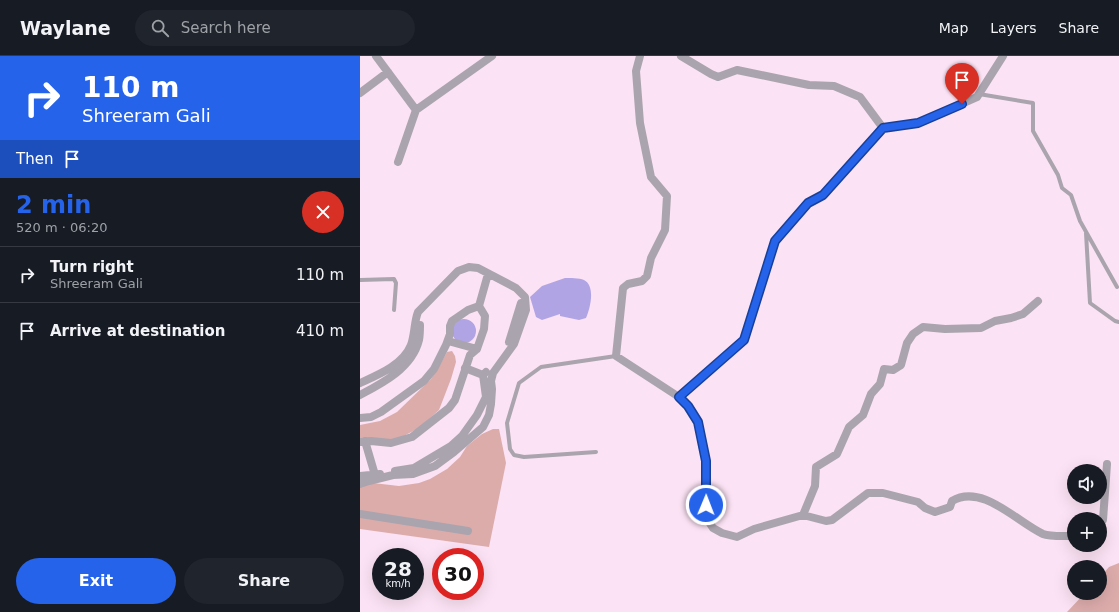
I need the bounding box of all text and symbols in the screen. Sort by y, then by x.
search box [135,10,415,46]
text: Waylane [20,17,111,39]
icon: search [149,17,171,39]
text: Search here [181,19,271,37]
text: Map [939,20,968,36]
text: Layers [990,20,1037,36]
text: Share [1059,20,1099,36]
pin [945,63,979,104]
icon: arrive [951,69,973,91]
text: 110 m [82,71,179,104]
icon: right [16,72,68,124]
text: Shreeram Gali [82,105,211,126]
icon: arrive [61,148,83,170]
text: Then [16,150,53,168]
text: 2 min [16,191,91,219]
button: close [302,191,344,233]
text: 520 m · 06:20 [16,220,107,235]
text: Turn right [50,258,134,276]
icon: right [16,264,38,286]
text: 110 m [296,266,344,284]
text: Shreeram Gali [50,276,143,291]
icon: arrive [16,320,38,342]
text: Arrive at destination [50,322,225,340]
text: 410 m [296,322,344,340]
map controls [1067,464,1107,600]
button: sound [1067,464,1107,504]
position arrow [685,484,727,526]
button: + [1067,512,1107,552]
speed limit sign: 30 [432,548,484,600]
text: 28 [384,557,412,581]
button: Exit [16,558,176,604]
button: Share [184,558,344,604]
button: − [1067,560,1107,600]
text: km/h [385,578,411,589]

